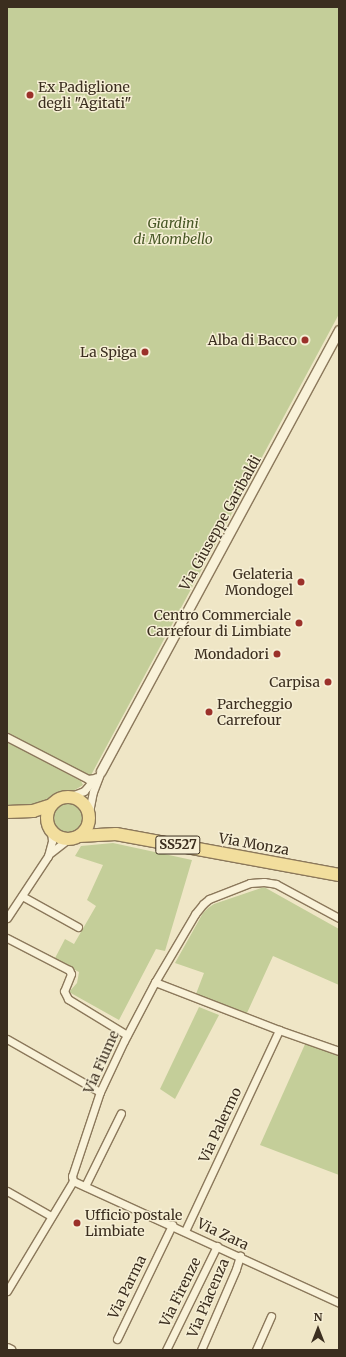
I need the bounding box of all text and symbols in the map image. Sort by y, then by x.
place label: Ex Padiglione degli "Agitati" [38,79,132,112]
marker: Ex Padiglione degli "Agitati" [25,90,35,100]
park label: Giardini di Mombello [133,215,213,248]
place label: Alba di Bacco [208,332,297,348]
marker: Alba di Bacco [300,335,310,345]
place label: La Spiga [80,344,137,360]
marker: La Spiga [140,347,150,357]
street label: Via Giuseppe Garibaldi [176,452,264,594]
place label: Gelateria Mondogel [225,566,293,598]
marker: Gelateria Mondogel [296,577,306,587]
place label: Centro Commerciale Carrefour di Limbiate [147,607,291,640]
marker: Centro Commerciale Carrefour di Limbiate [294,618,304,628]
place label: Mondadori [194,646,269,662]
marker: Mondadori [272,649,282,659]
place label: Carpisa [269,674,320,690]
marker: Carpisa [323,677,333,687]
place label: Parcheggio Carrefour [217,696,292,728]
marker: Parcheggio Carrefour [204,707,214,717]
street label: Via Monza [217,830,291,858]
road number: SS527 [155,834,201,856]
street label: Via Fiume [80,1028,122,1096]
street label: Via Palermo [195,1085,245,1165]
place label: Ufficio postale Limbiate [85,1207,182,1240]
street label: Via Zara [195,1215,251,1253]
marker: Ufficio postale Limbiate [72,1218,82,1228]
street label: Via Parma [104,1252,150,1322]
street label: Via Firenze [156,1255,204,1329]
street label: Via Piacenza [184,1256,232,1340]
north arrow [298,1309,338,1349]
text: N [314,1310,322,1324]

